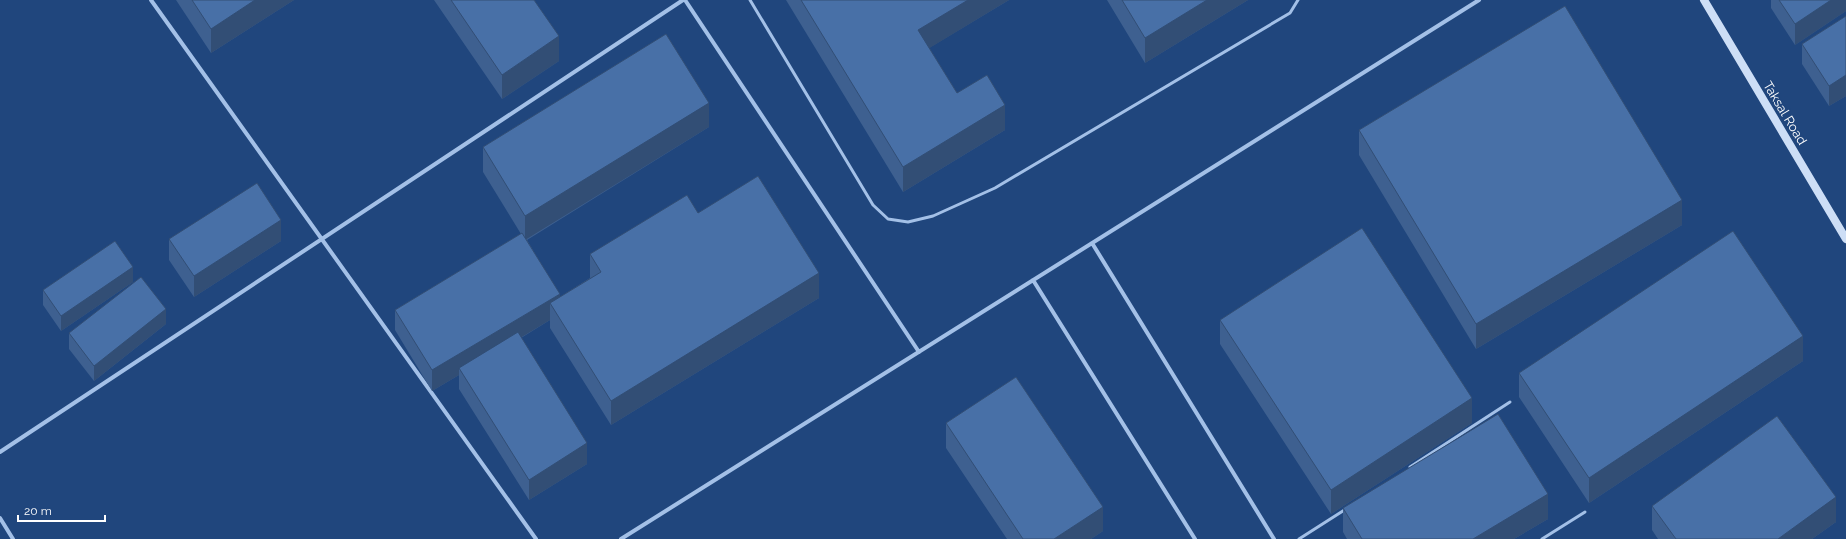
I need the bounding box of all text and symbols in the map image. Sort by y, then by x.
street label: Taksal Road [1760,78,1810,148]
scale bar [18,497,105,523]
text: 20 m [24,504,52,518]

